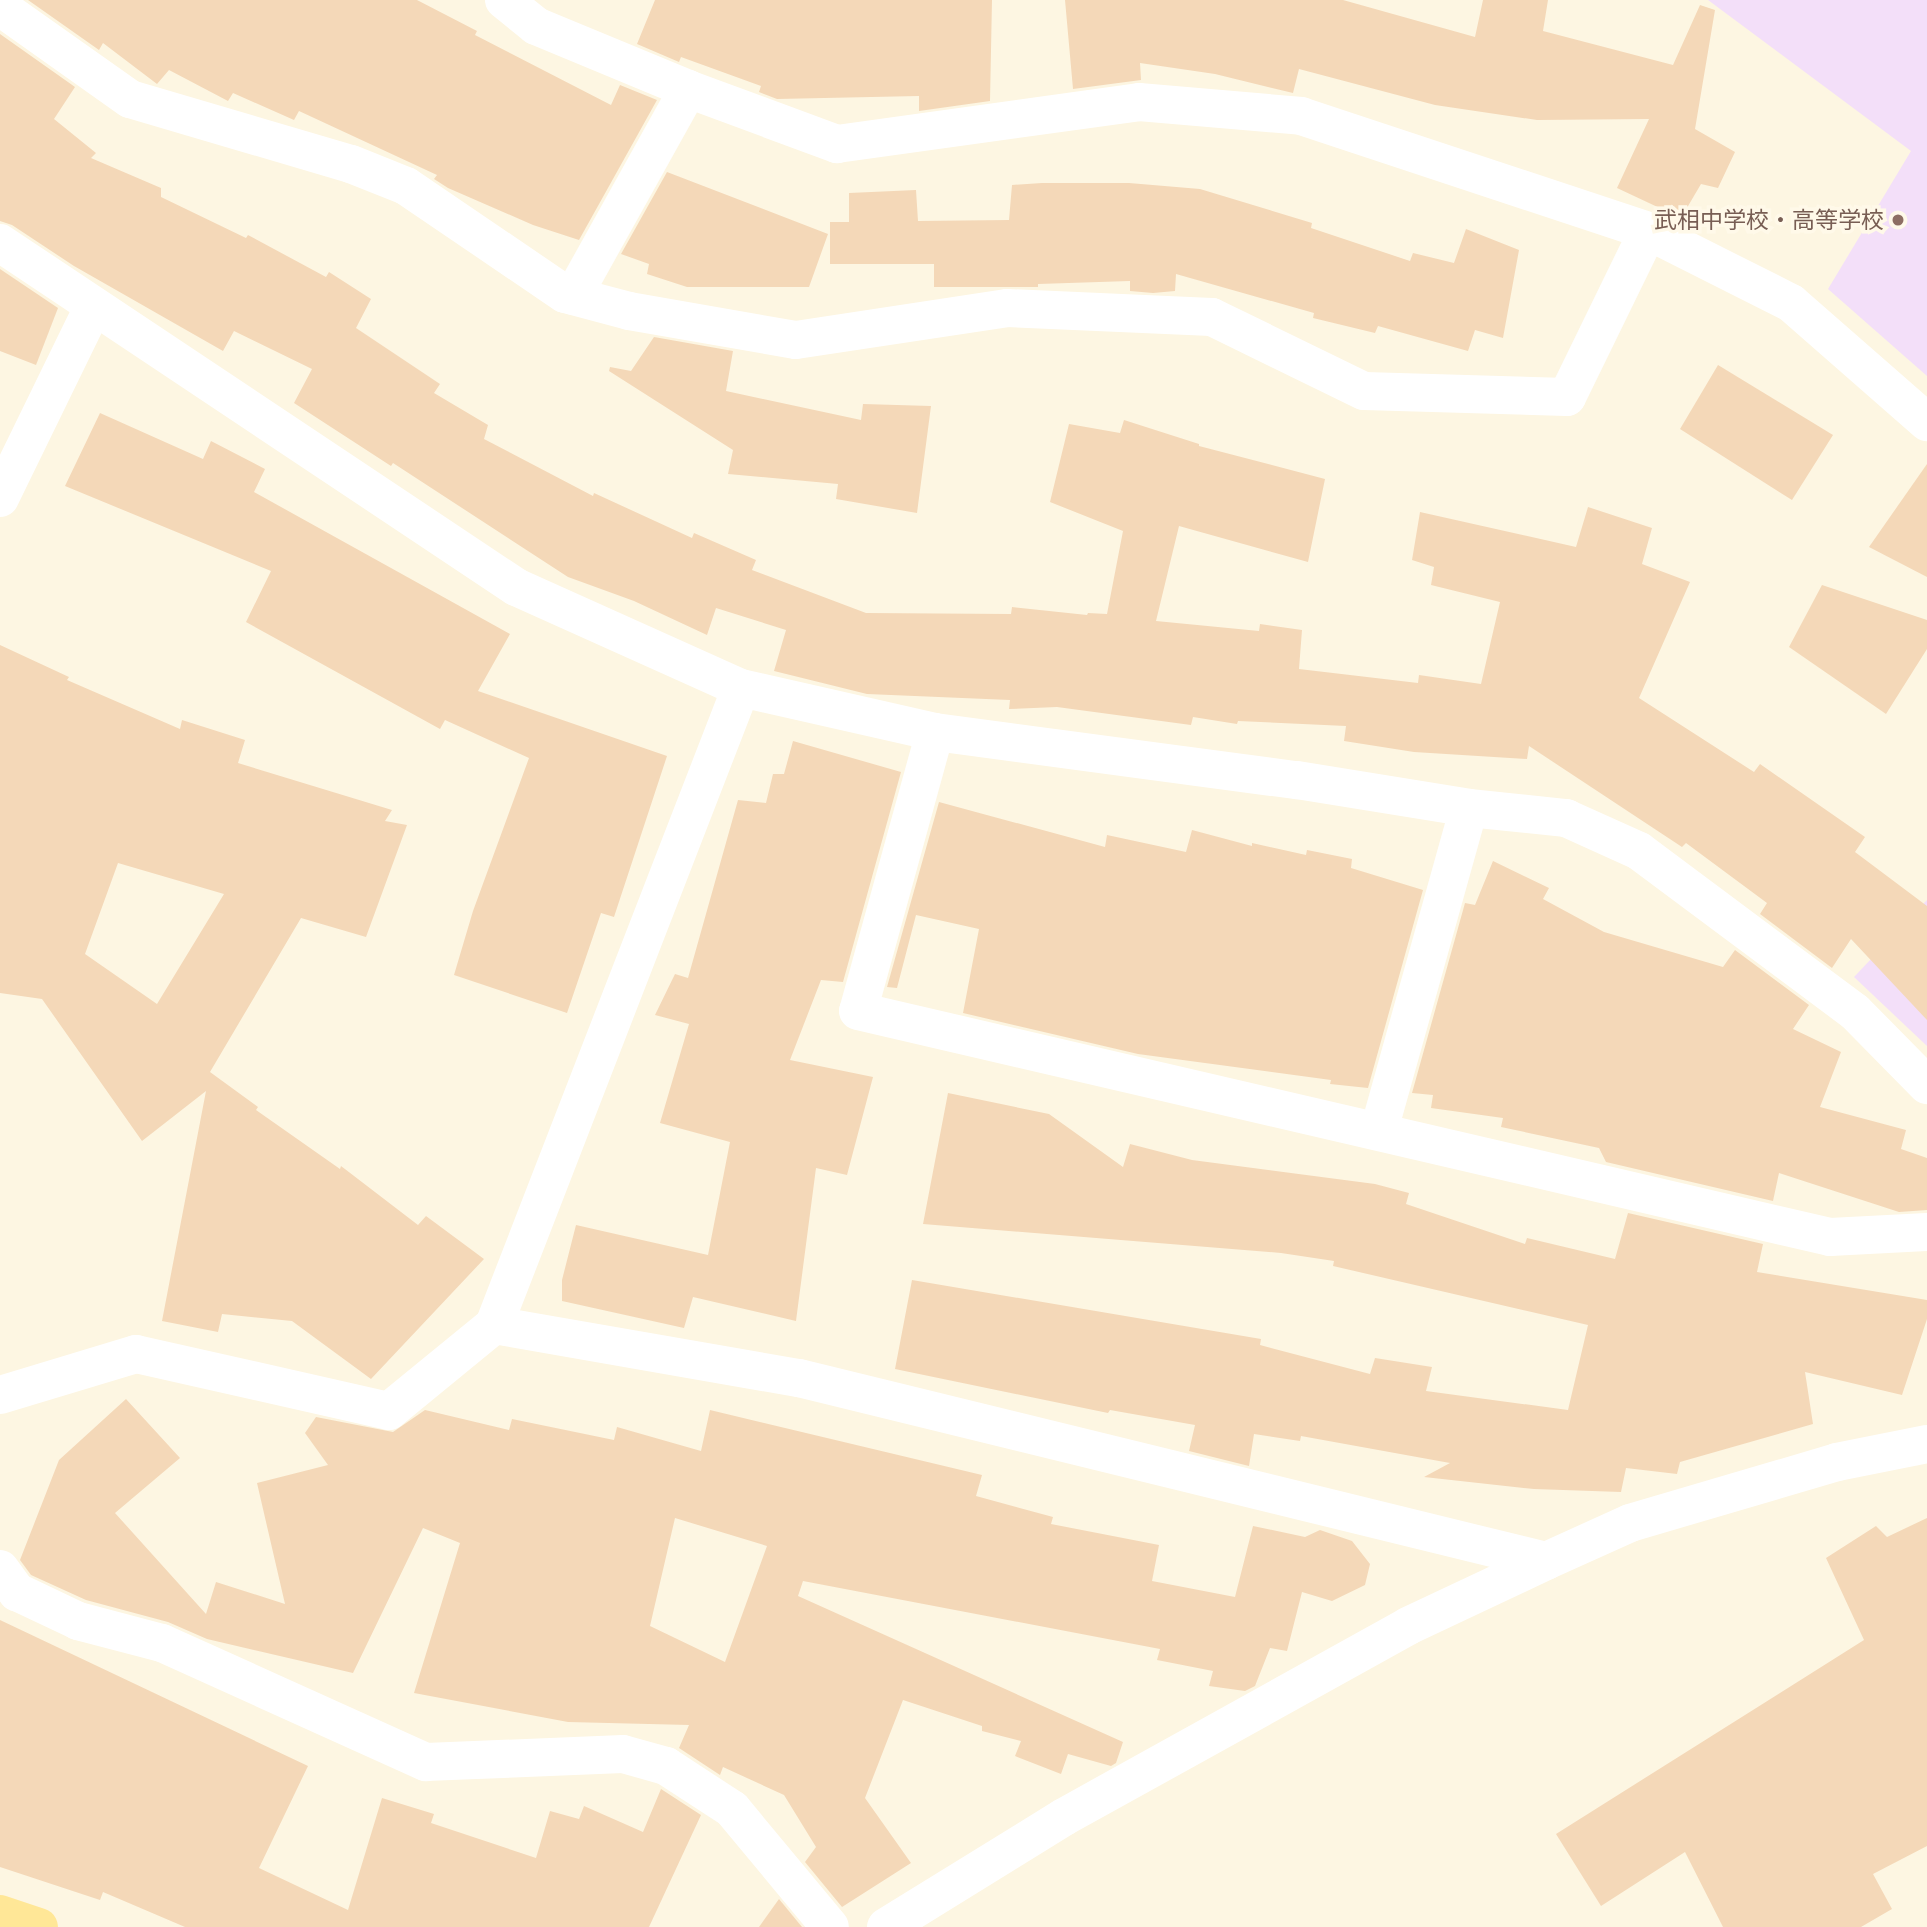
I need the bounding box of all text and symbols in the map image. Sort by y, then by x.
place label: 武相中学校・高等学校 [1654,206,1884,234]
marker: 武相中学校・高等学校 [1890,212,1906,228]

